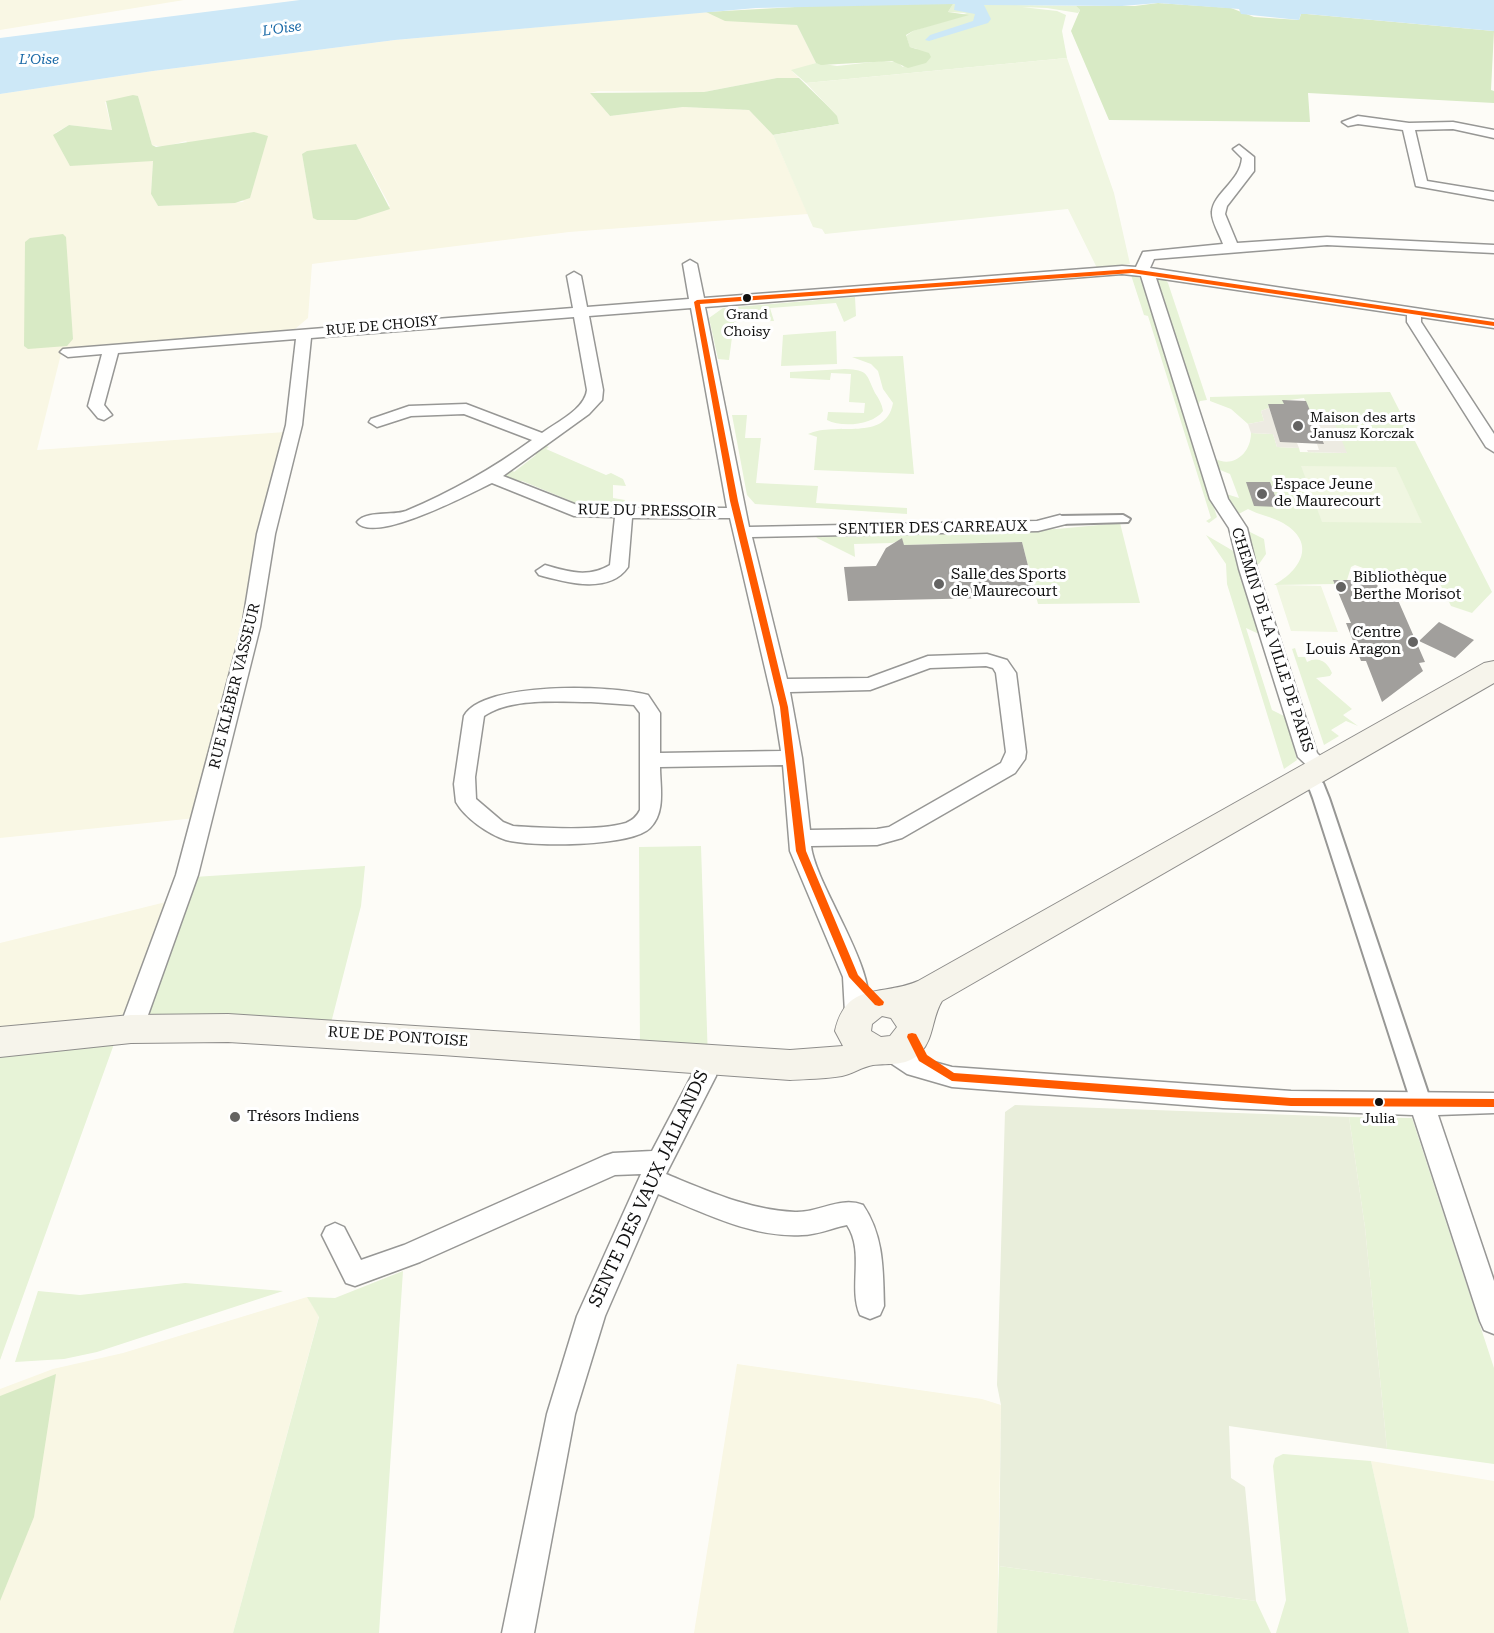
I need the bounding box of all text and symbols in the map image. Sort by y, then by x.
water label: L'Oise [261,18,303,40]
water label: L’Oise [19,52,59,68]
marker: Grand Choisy [741,292,753,304]
place label: Grand Choisy [724,307,770,340]
street label: RUE DE CHOISY [325,313,439,339]
place label: Maison des arts Janusz Korczak [1310,410,1415,442]
marker: Maison des arts Janusz Korczak [1291,419,1305,433]
place label: Espace Jeune de Maurecourt [1274,476,1380,511]
marker: Espace Jeune de Maurecourt [1255,487,1269,501]
street label: RUE DU PRESSOIR [577,501,717,521]
street label: SENTIER DES CARREAUX [838,517,1028,539]
street label: CHEMIN DE LA VILLE DE PARIS [1227,525,1317,755]
place label: Salle des Sports de Maurecourt [951,566,1066,601]
place label: Bibliothèque Berthe Morisot [1353,569,1461,604]
marker: Salle des Sports de Maurecourt [932,577,946,591]
marker: Bibliothèque Berthe Morisot [1334,580,1348,594]
street label: RUE KLÉBER VASSEUR [206,601,264,771]
place label: Centre Louis Aragon [1306,624,1401,659]
marker: Centre Louis Aragon [1406,635,1420,649]
street label: RUE DE PONTOISE [327,1023,469,1051]
street label: SENTE DES VAUX JALLANDS [585,1067,713,1311]
marker: Julia [1373,1096,1385,1108]
place label: Trésors Indiens [247,1108,359,1126]
marker: Trésors Indiens [228,1110,242,1124]
place label: Julia [1363,1111,1395,1127]

